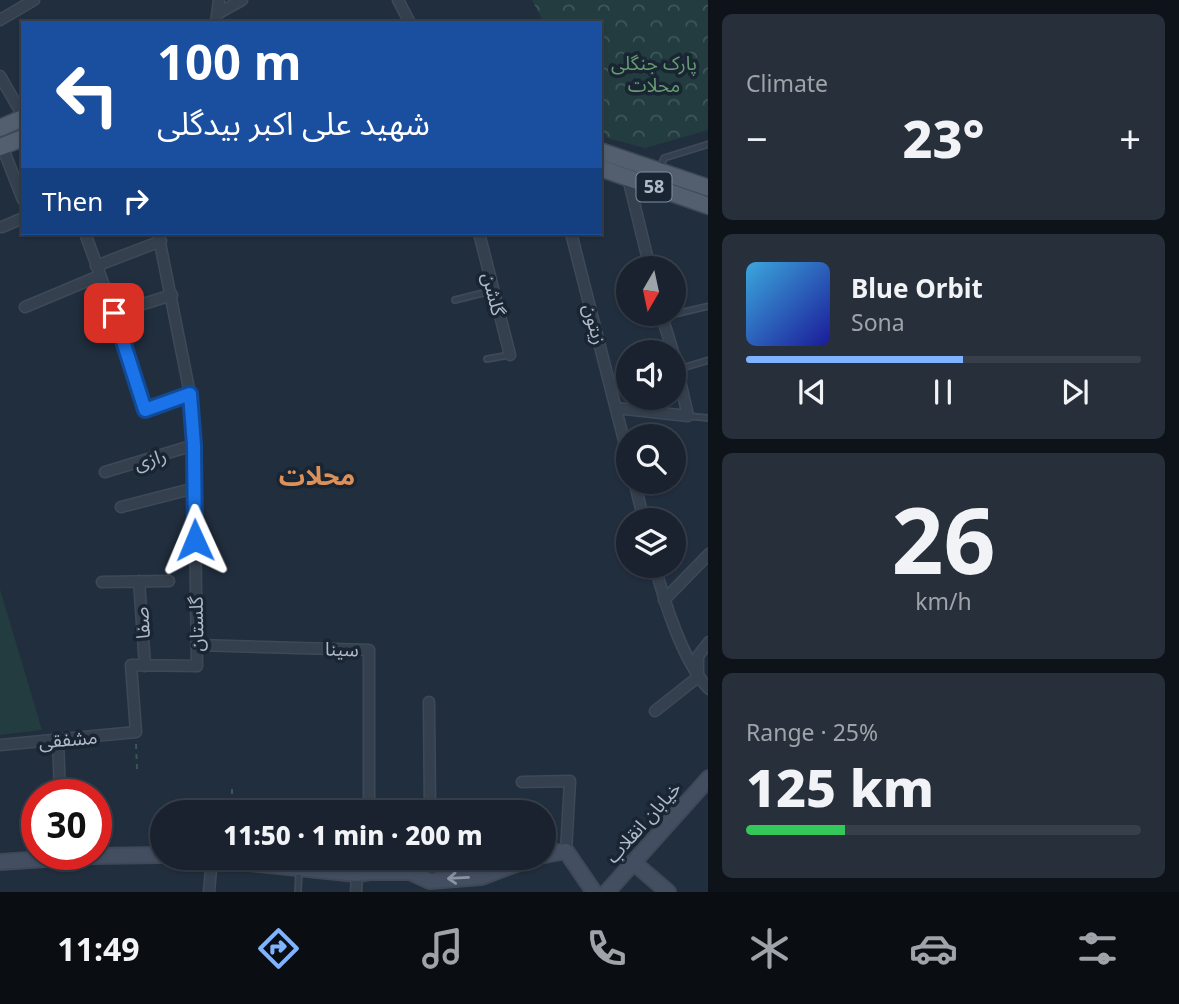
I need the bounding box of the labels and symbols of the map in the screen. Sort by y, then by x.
park label: پارک جنگلی محلات [611,50,697,98]
road number: 58 [636,172,672,202]
north arrow [616,256,686,326]
street label: گلشن [476,270,512,319]
pin [84,283,144,343]
street label: زیتون [577,301,613,347]
street label: رازی [131,442,169,476]
district label: محلات [279,457,355,493]
position arrow [158,503,232,577]
street label: گلستان [182,595,209,652]
street label: صفا [128,606,156,640]
street label: سینا [325,635,359,663]
street label: مشفقی [38,723,98,755]
street label: خیابان انقلاب [599,776,687,868]
speed limit sign: 30 [21,779,112,870]
one-way arrow [447,872,470,885]

